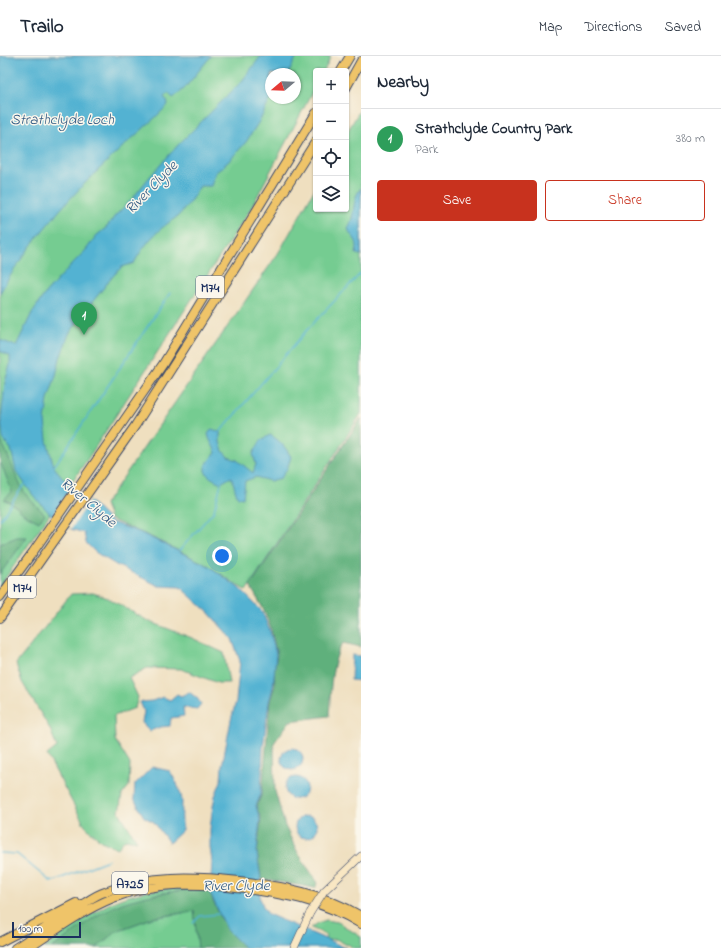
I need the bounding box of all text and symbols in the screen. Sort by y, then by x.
text: Trailo [20,14,64,41]
text: Map [539,17,562,38]
text: Directions [584,17,642,38]
text: Saved [664,17,701,38]
north arrow [265,68,301,104]
map controls [313,68,349,212]
button: + [313,68,349,104]
text: Nearby [377,70,429,95]
button: − [313,104,349,140]
water label: Strathclyde Loch [10,109,115,132]
text: Strathclyde Country Park [415,118,572,140]
text: 1 [388,129,392,148]
text: 380 m [676,129,705,148]
button: locate [313,140,349,176]
text: Park [415,140,439,159]
water label: River Clyde [121,155,185,220]
button: layers [313,176,349,212]
button: Save [377,180,537,221]
button: Share [545,180,705,221]
road number: M74 [196,276,224,298]
pin: 1 [71,302,97,335]
water label: River Clyde [55,473,122,534]
your location [212,546,232,566]
road number: M74 [8,576,36,598]
road number: A725 [112,872,148,894]
water label: River Clyde [202,875,271,898]
scale bar [12,920,81,939]
text: 100 m [18,921,42,937]

